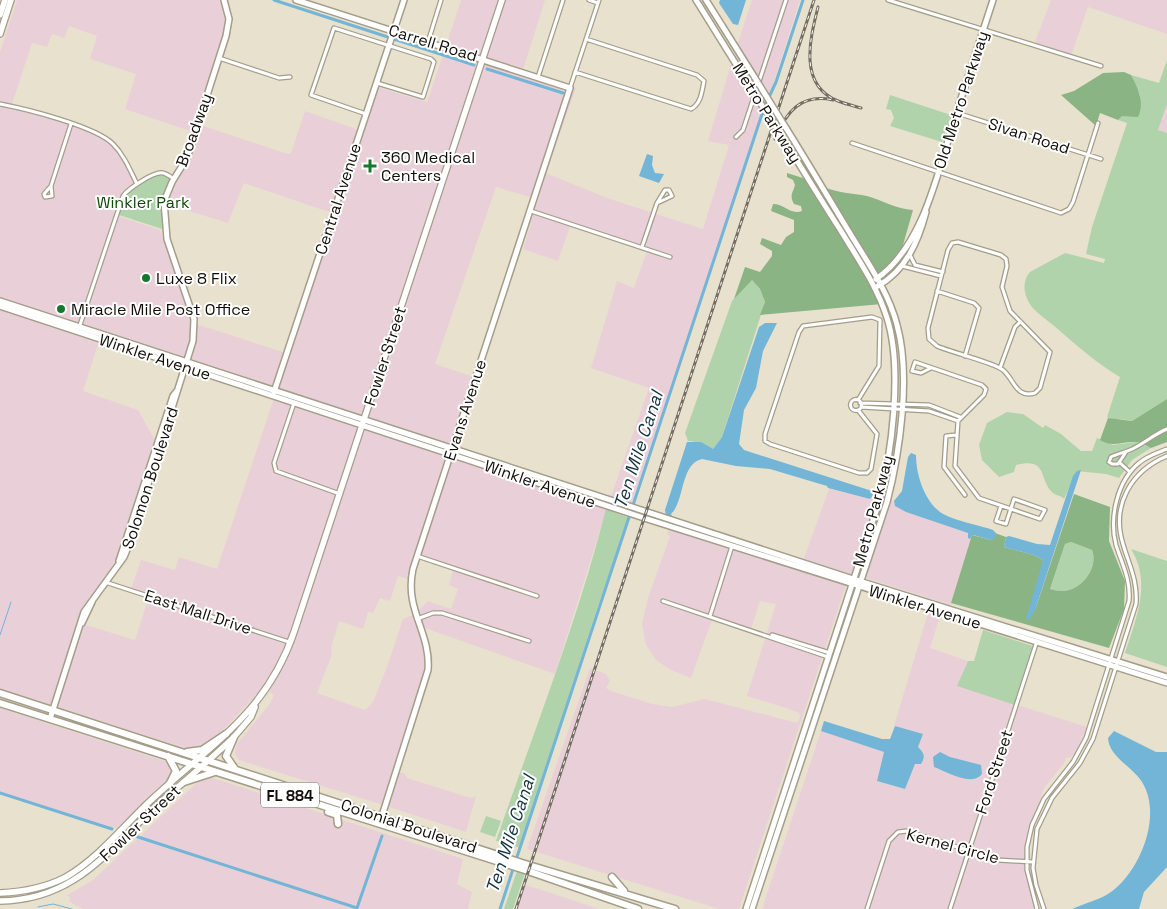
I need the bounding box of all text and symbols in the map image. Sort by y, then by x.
street label: Carrell Road [386,20,480,66]
street label: Old Metro Parkway [929,28,993,172]
street label: Metro Parkway [728,59,806,167]
street label: Broadway [171,90,217,170]
street label: Sivan Road [986,113,1072,159]
street label: Central Avenue [310,141,366,257]
place label: 360 Medical Centers [381,147,475,186]
marker: 360 Medical Centers [363,159,377,173]
park label: Winkler Park [96,192,190,213]
place label: Luxe 8 Flix [156,268,237,289]
marker: Luxe 8 Flix [140,272,152,284]
place label: Miracle Mile Post Office [71,299,250,320]
marker: Miracle Mile Post Office [55,303,67,315]
street label: Fowler Street [359,304,411,408]
street label: Winkler Avenue [97,329,213,385]
street label: Evans Avenue [439,357,491,463]
water label: Ten Mile Canal [608,386,669,512]
street label: Solomon Boulevard [117,404,183,552]
street label: Metro Parkway [848,453,898,569]
street label: Winkler Avenue [482,455,598,513]
street label: Winkler Avenue [866,580,984,634]
street label: East Mall Drive [142,585,254,639]
street label: Ford Street [970,727,1018,817]
water label: Ten Mile Canal [480,770,541,896]
street label: Fowler Street [95,780,185,866]
road number: FL 884 [261,782,319,808]
street label: Colonial Boulevard [338,794,480,858]
street label: Kernel Circle [904,824,1002,868]

